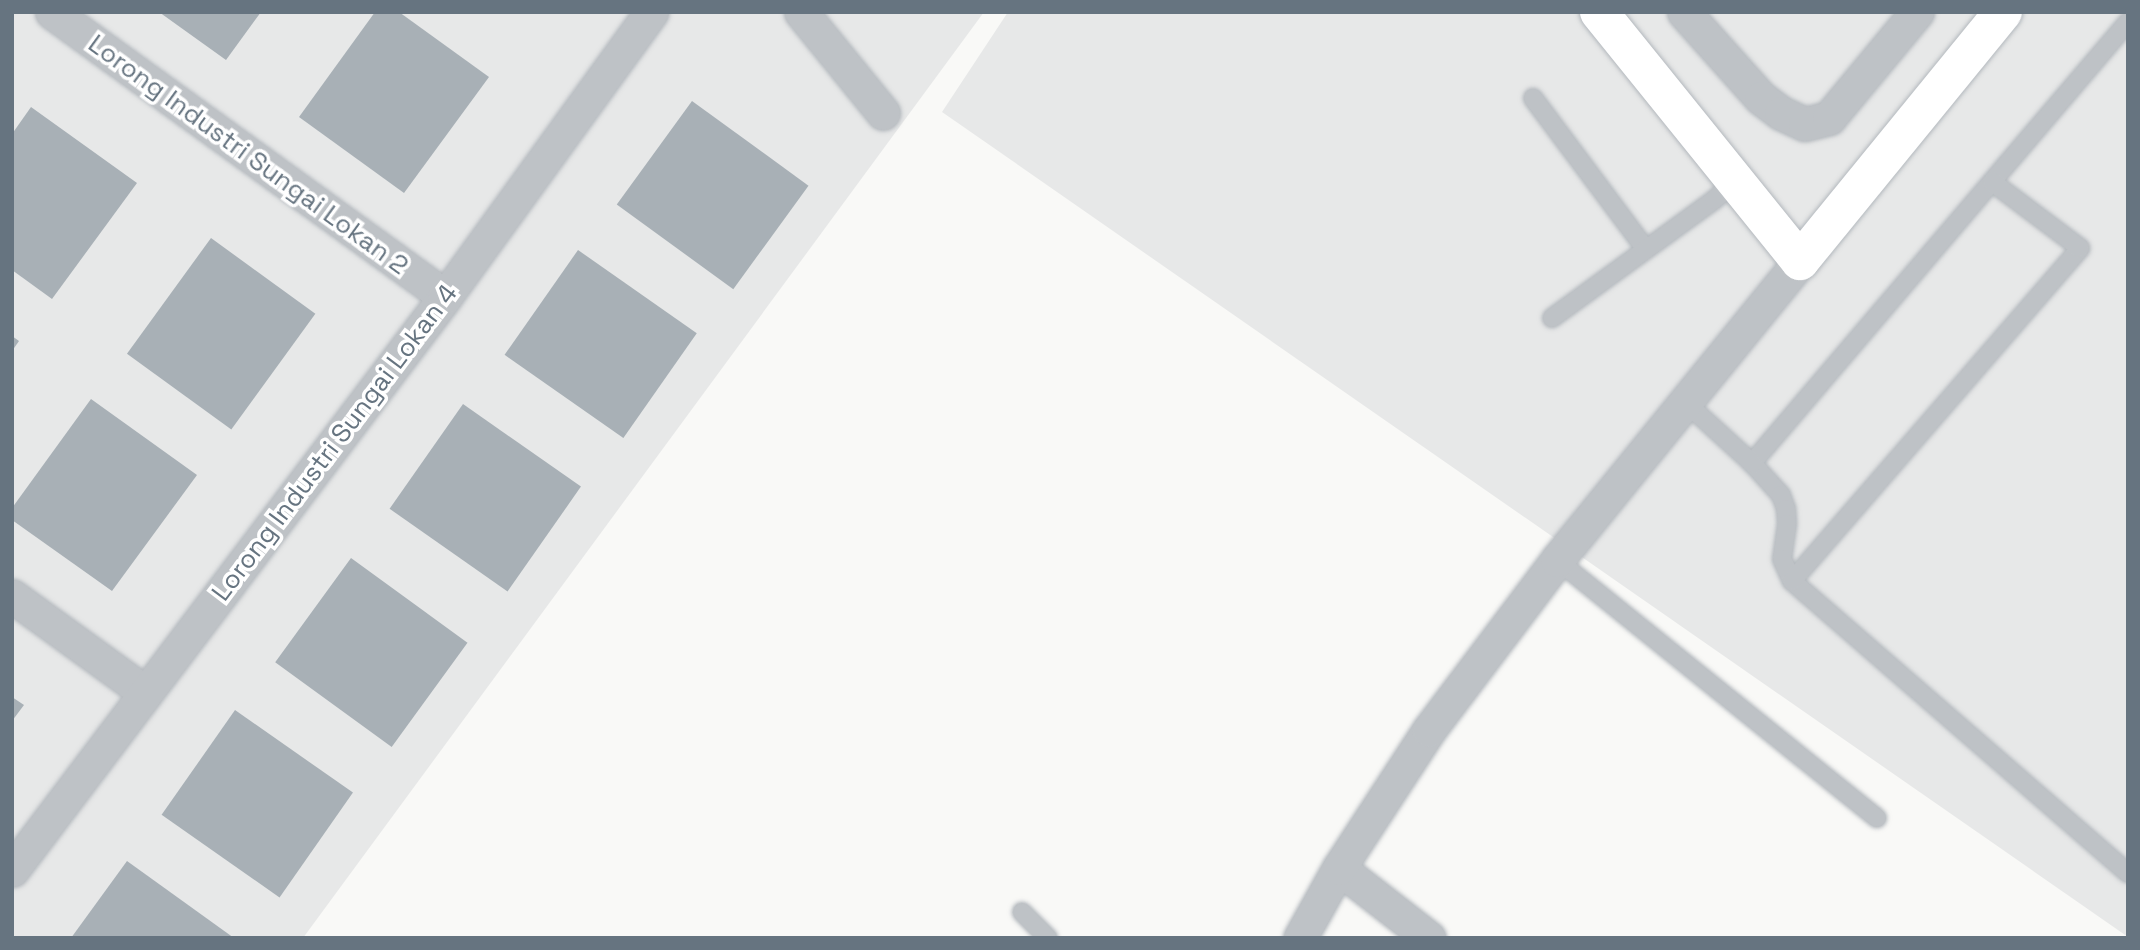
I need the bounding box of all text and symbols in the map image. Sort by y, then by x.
street label: Lorong Industri Sungai Lokan 2 [82,28,414,282]
street label: Lorong Industri Sungai Lokan 4 [206,279,464,607]

